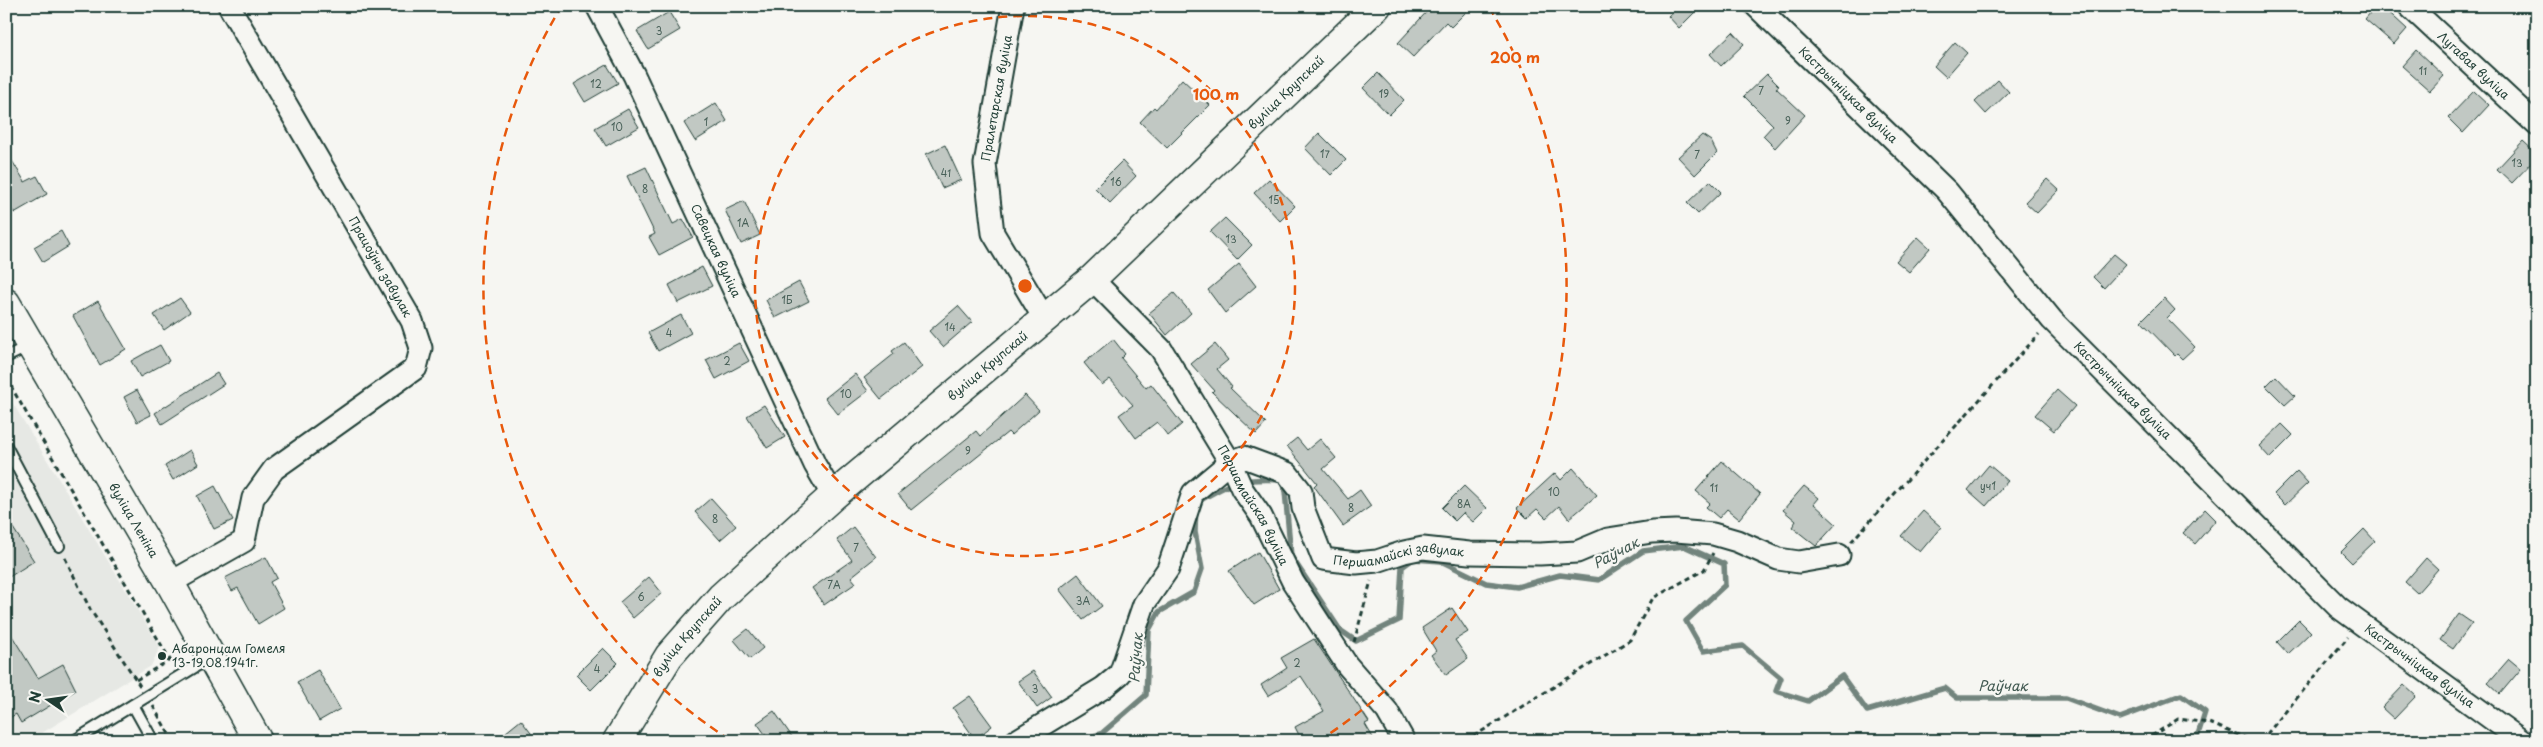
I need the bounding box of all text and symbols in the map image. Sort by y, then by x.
house number: 3 [656,23,662,38]
street label: Лугавая вуліца [2434,27,2515,104]
street label: Пралетарская вуліца [976,33,1016,162]
street label: Кастрычніцкая вуліца [1795,42,1903,147]
text: 200 m [1490,45,1540,68]
street label: вуліца Крупскай [1243,51,1328,133]
house number: 11 [2419,63,2427,78]
house number: 12 [590,76,602,91]
text: 100 m [1193,82,1239,105]
house number: 7 [1758,83,1764,98]
house number: 19 [1379,86,1389,101]
house number: 9 [1785,113,1791,128]
house number: 1 [704,114,708,129]
house number: 10 [611,119,623,134]
house number: 17 [1320,146,1331,161]
house number: 7 [1694,147,1700,162]
house number: 13 [2511,155,2523,170]
house number: 41 [941,165,951,180]
house number: 16 [1110,174,1122,189]
house number: 8 [642,181,648,196]
house number: 15 [1269,192,1279,207]
street label: Савецкая вуліца [687,201,746,301]
street label: Працоўны завулак [345,213,417,321]
house number: 1А [737,215,749,230]
house number: 13 [1225,231,1237,246]
centre of rings [1016,277,1034,295]
house number: 1Б [782,292,793,307]
house number: 14 [944,319,956,334]
house number: 4 [666,325,673,340]
street label: вуліца Крупскай [943,327,1031,405]
street label: Кастрычніцкая вуліца [2070,337,2177,444]
house number: 2 [723,353,731,368]
house number: 10 [840,386,852,401]
street label: Першамайская вуліца [1214,441,1294,569]
house number: 9 [965,443,971,458]
house number: уч1 [1980,478,1996,493]
street label: вуліца Леніна [105,479,164,561]
house number: 11 [1710,480,1718,495]
house number: 10 [1548,484,1560,499]
house number: 8А [1457,496,1471,511]
house number: 8 [1348,500,1354,515]
house number: 8 [712,511,718,526]
water label: Раўчак [1589,531,1644,573]
street label: Першамайскі завулак [1332,538,1466,571]
house number: 7 [853,540,859,555]
house number: 7А [827,577,841,592]
house number: 6 [637,589,645,604]
street label: вуліца Крупскай [648,592,725,680]
house number: 3А [1076,593,1090,608]
street label: Кастрычніцкая вуліца [2361,619,2479,712]
water label: Раўчак [1123,631,1148,683]
place label: Абаронцам Гомеля 13-19.08.1941г. [172,639,286,671]
marker: Абаронцам Гомеля 13-19.08.1941г. [156,650,168,662]
house number: 2 [1293,655,1301,670]
house number: 4 [594,661,601,676]
north arrow [22,674,72,724]
water label: Раўчак [1978,675,2029,696]
house number: 3 [1032,681,1038,696]
text: N [23,689,46,705]

